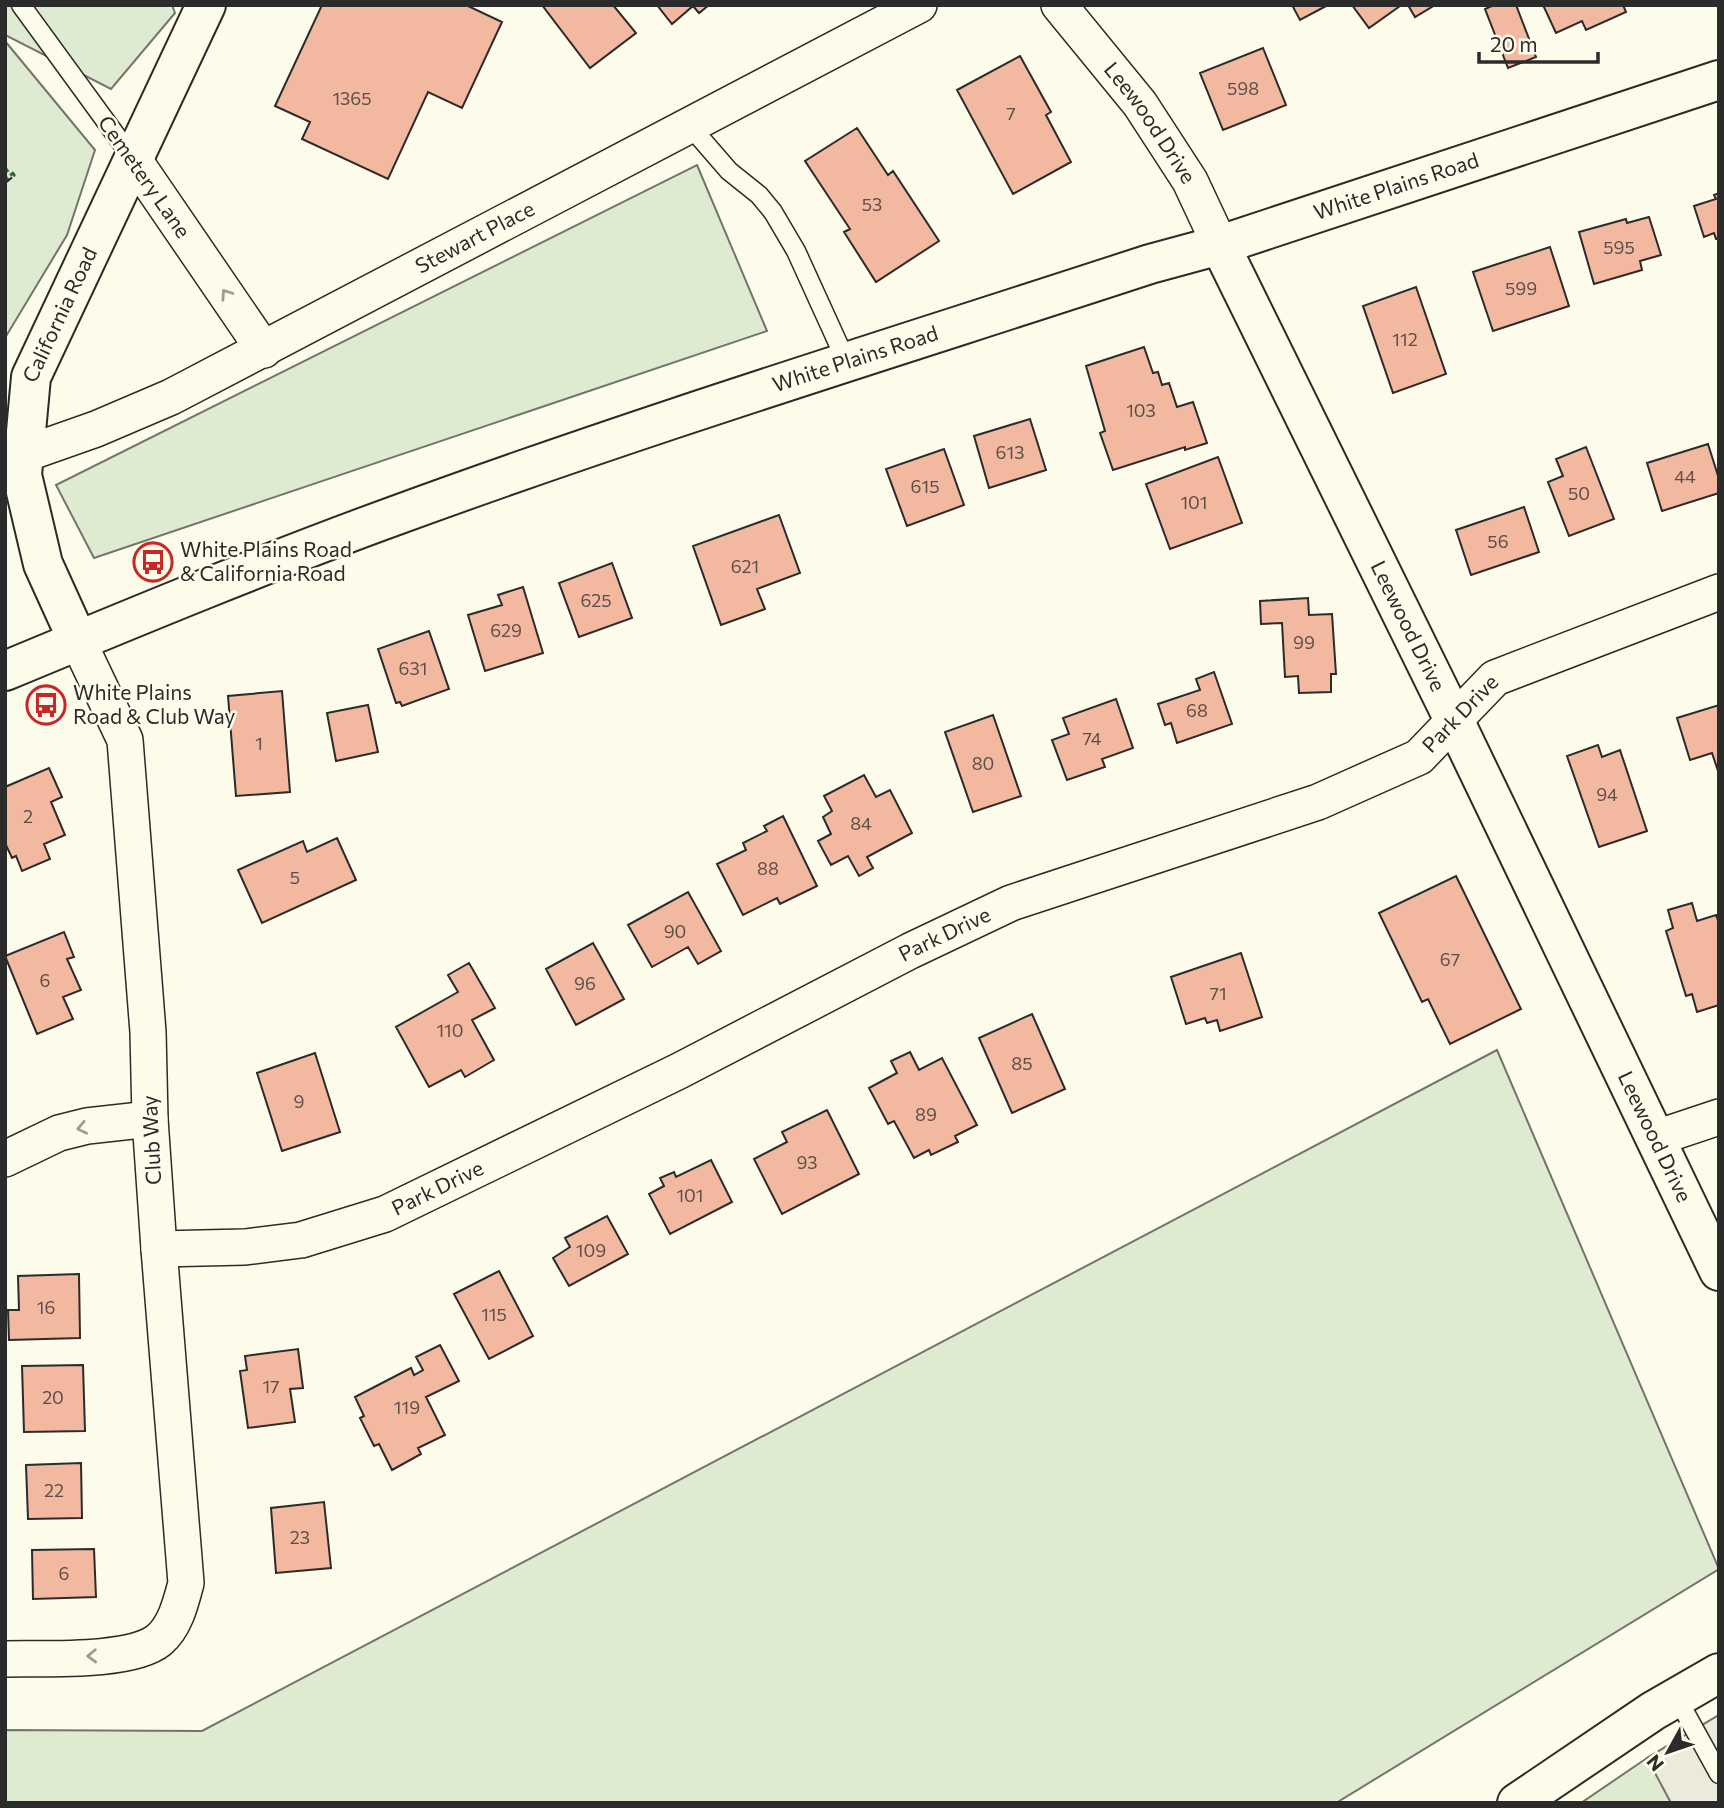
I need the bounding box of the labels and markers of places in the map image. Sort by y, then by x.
place label: White Plains Road & California Road [180,536,352,585]
bus stop icon: White Plains Road & California Road [132,541,174,583]
place label: White Plains Road & Club Way [73,679,235,728]
bus stop icon: White Plains Road & Club Way [25,684,67,726]

